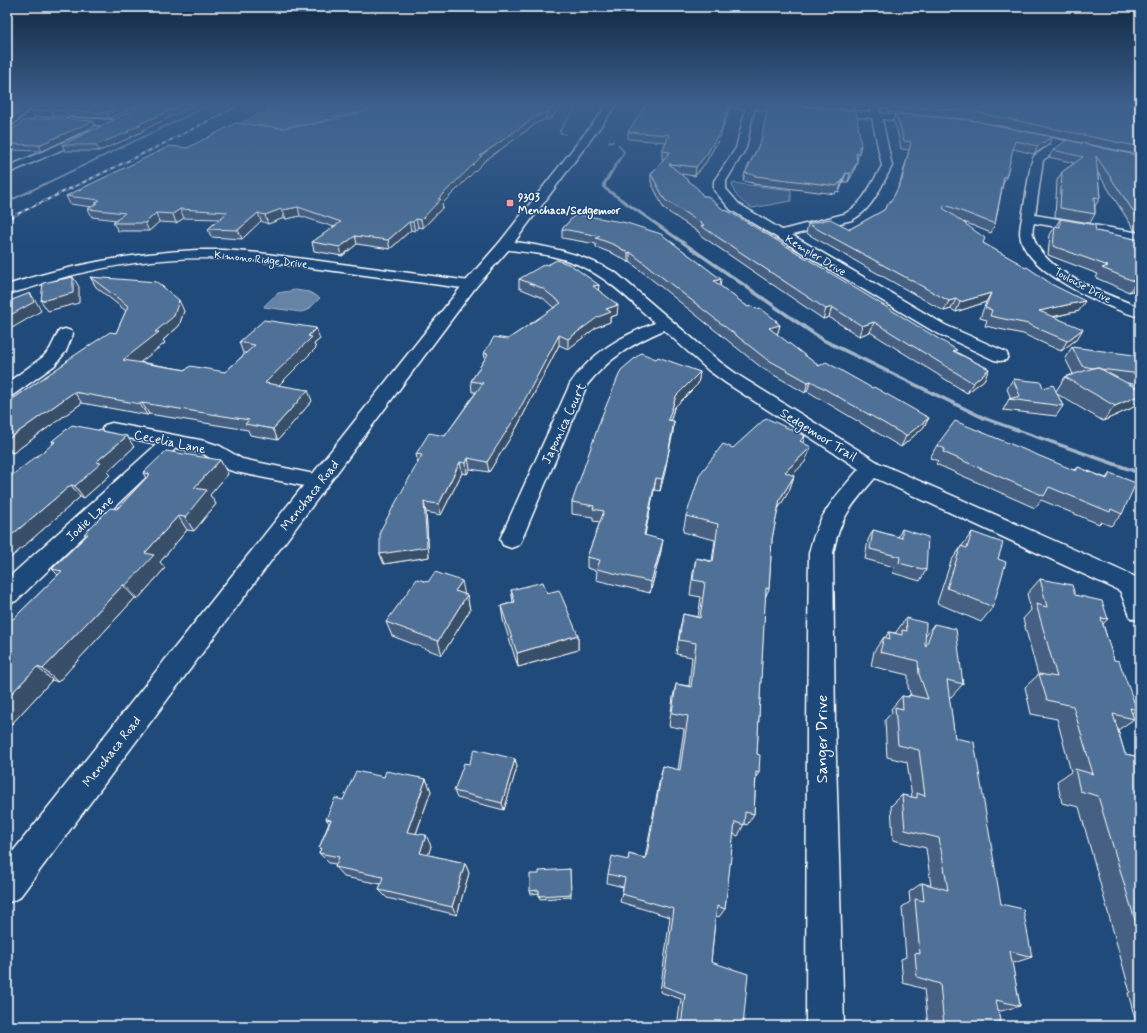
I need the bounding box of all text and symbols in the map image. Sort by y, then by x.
place label: 9303 Menchaca/Sedgemoor [518,191,621,220]
marker: 9303 Menchaca/Sedgemoor [505,198,515,208]
street label: Kempler Drive [783,232,848,280]
street label: Kimono Ridge Drive [214,248,309,273]
street label: Toulouse Drive [1052,265,1114,307]
street label: Japonica Court [538,380,591,467]
street label: Sedgemoor Trail [776,405,860,466]
street label: Cecelia Lane [132,427,207,458]
street label: Menchaca Road [277,457,343,535]
street label: Jodie Lane [62,492,118,546]
street label: Sanger Drive [812,695,834,783]
street label: Menchaca Road [79,713,145,791]

